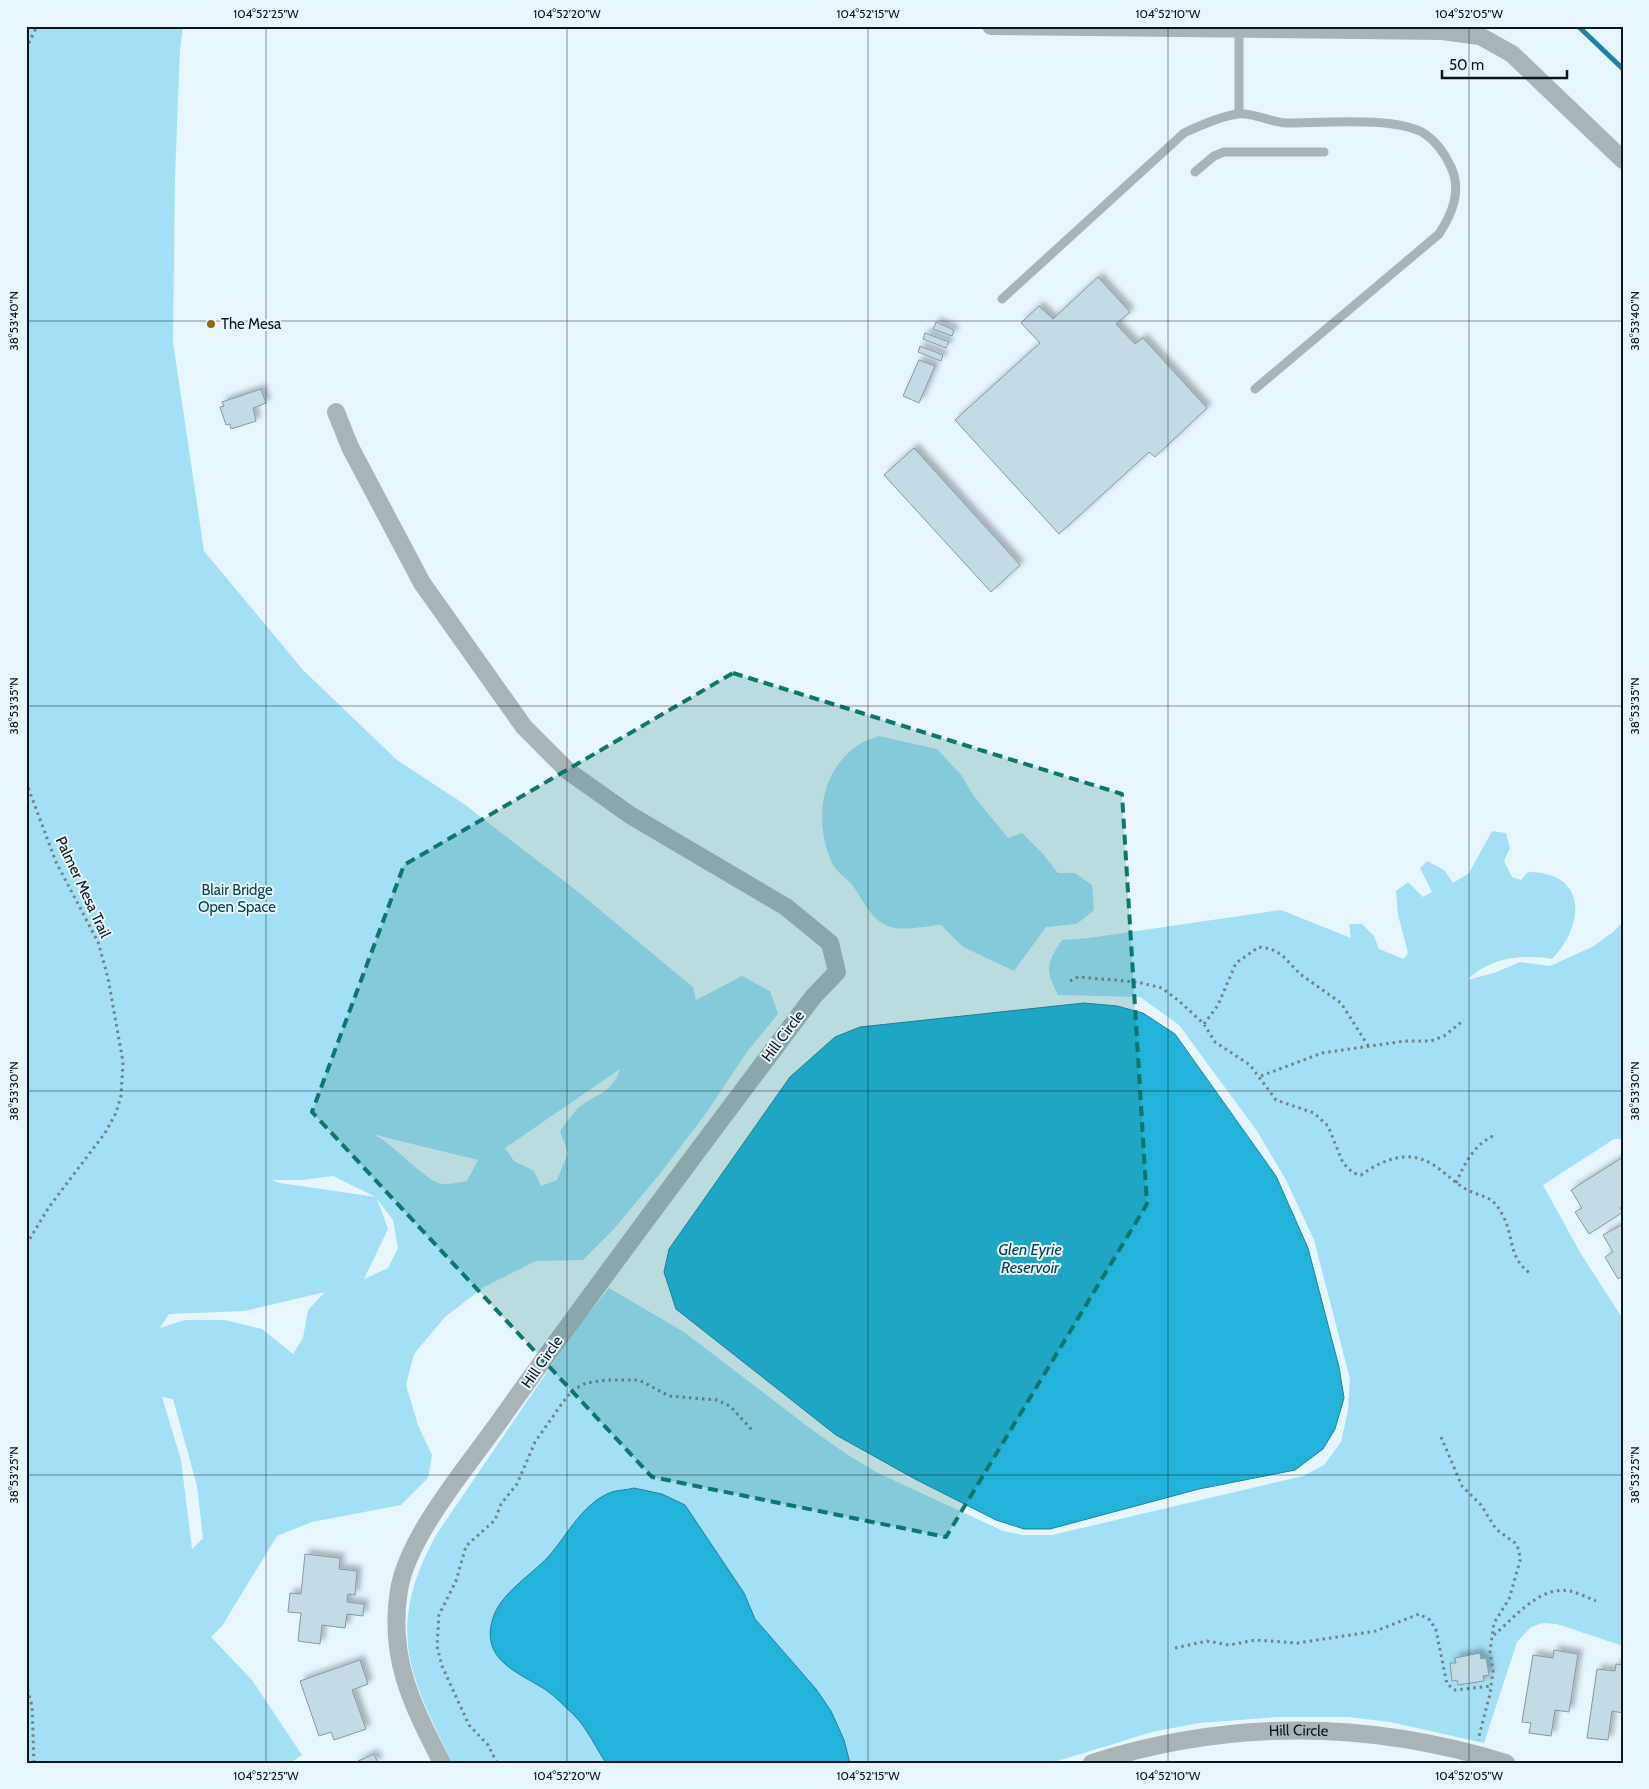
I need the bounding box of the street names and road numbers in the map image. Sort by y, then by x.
street label: Palmer Mesa Trail [52,833,115,941]
street label: Hill Circle [758,1007,808,1065]
street label: Hill Circle [518,1332,567,1392]
street label: Hill Circle [1269,1721,1329,1740]

